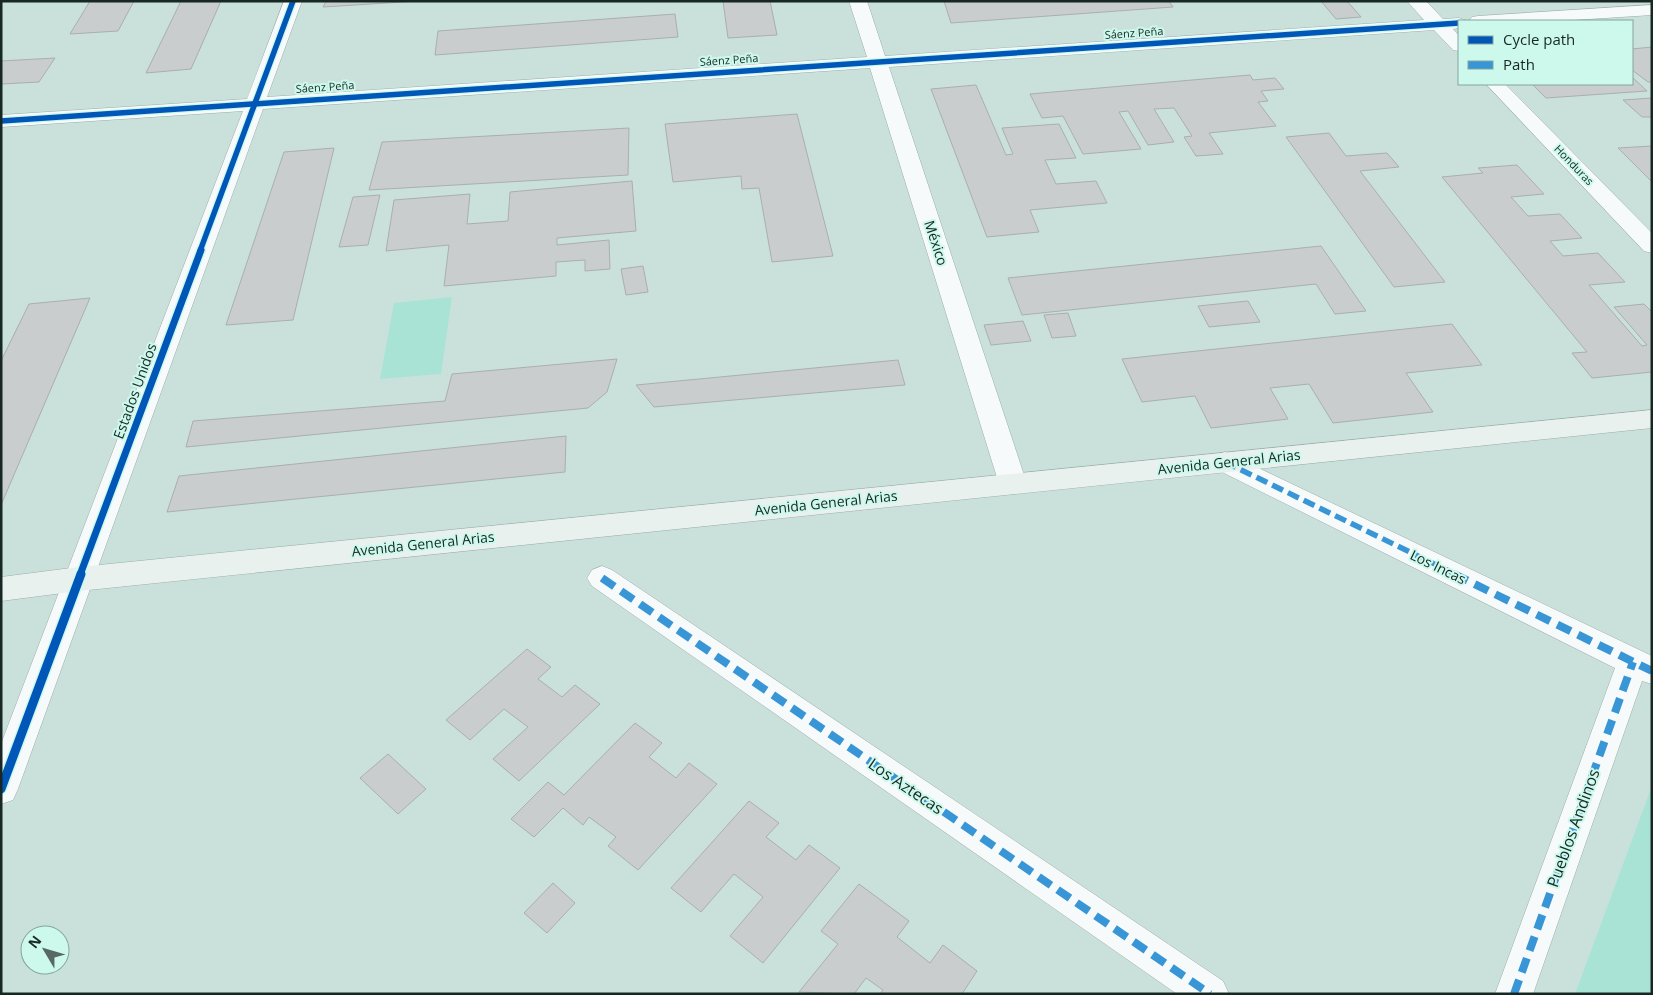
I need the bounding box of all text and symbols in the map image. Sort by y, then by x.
legend [1458,20,1633,85]
street label: Sáenz Peña [1104,23,1164,42]
text: Cycle path [1503,29,1575,49]
street label: Sáenz Peña [699,50,759,69]
text: Path [1503,54,1535,74]
street label: Sáenz Peña [295,77,355,96]
street label: Honduras [1551,141,1597,188]
street label: México [920,218,953,268]
street label: Estados Unidos [108,340,161,441]
street label: Avenida General Arias [1157,445,1302,478]
street label: Avenida General Arias [754,486,899,519]
street label: Avenida General Arias [351,527,496,560]
street label: Los Incas [1407,545,1469,588]
street label: Los Aztecas [864,753,948,819]
street label: Pueblos Andinos [1541,766,1605,890]
north arrow [20,925,70,975]
text: N [23,931,45,952]

